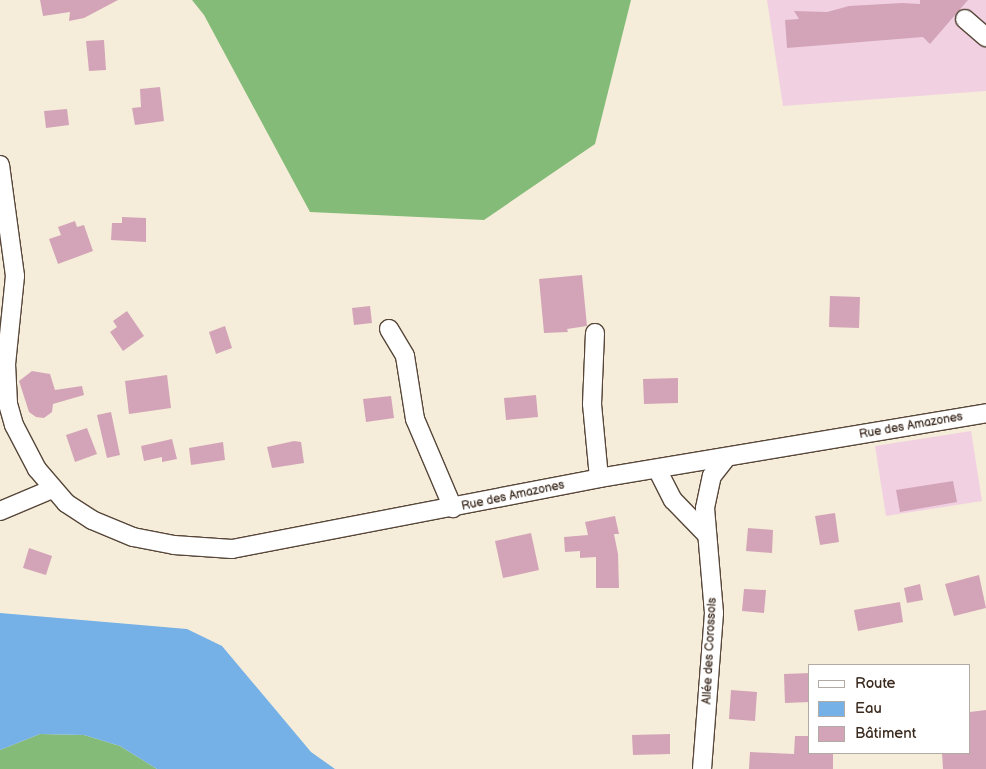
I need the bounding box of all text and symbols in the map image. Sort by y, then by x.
street label: Rue des Amazones [858,410,964,442]
street label: Rue des Amazones [460,478,566,514]
street label: Allée des Corossols [700,597,720,705]
legend [808,664,971,754]
text: Route [855,674,895,693]
text: Eau [855,699,882,718]
text: Bâtiment [855,724,916,743]

